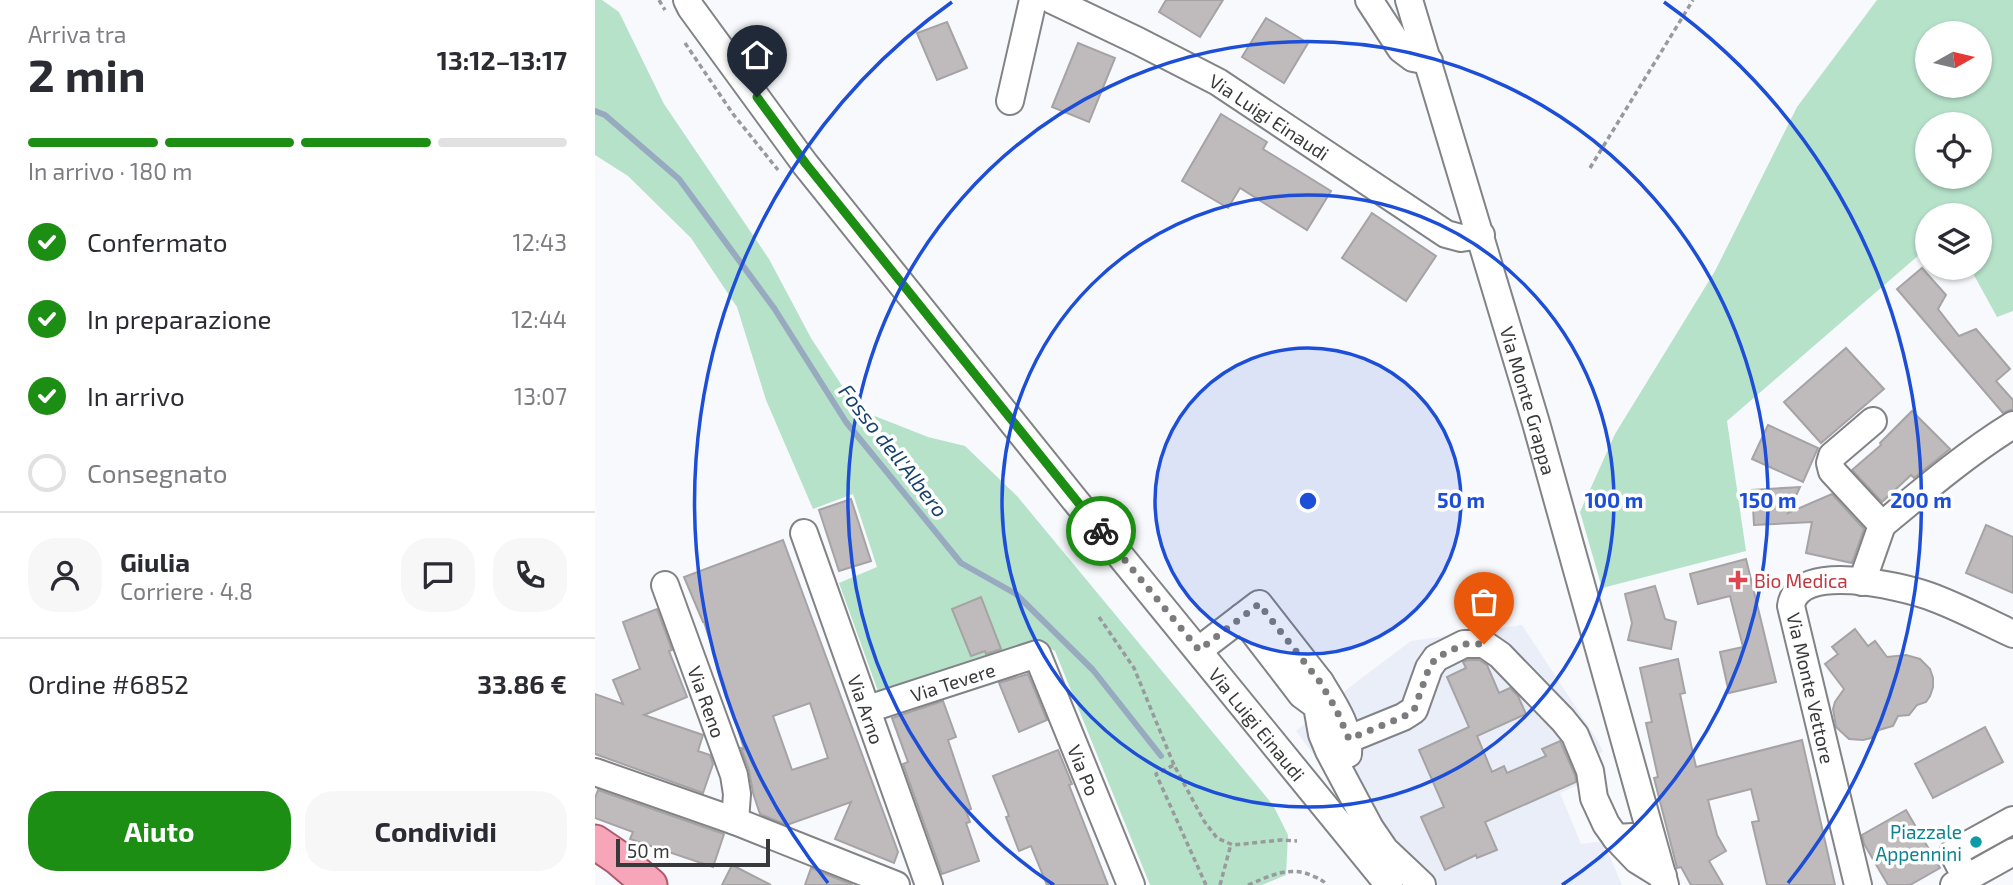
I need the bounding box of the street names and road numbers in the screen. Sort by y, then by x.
street label: Via Luigi Einaudi [1206,68,1334,164]
street label: Via Monte Grappa [1496,323,1561,477]
street label: Via Monte Vettore [1782,610,1840,766]
street label: Via Tevere [908,657,998,706]
street label: Via Reno [684,663,731,741]
street label: Via Luigi Einaudi [1205,663,1310,785]
street label: Via Arno [844,672,889,747]
street label: Via Po [1064,741,1105,799]

